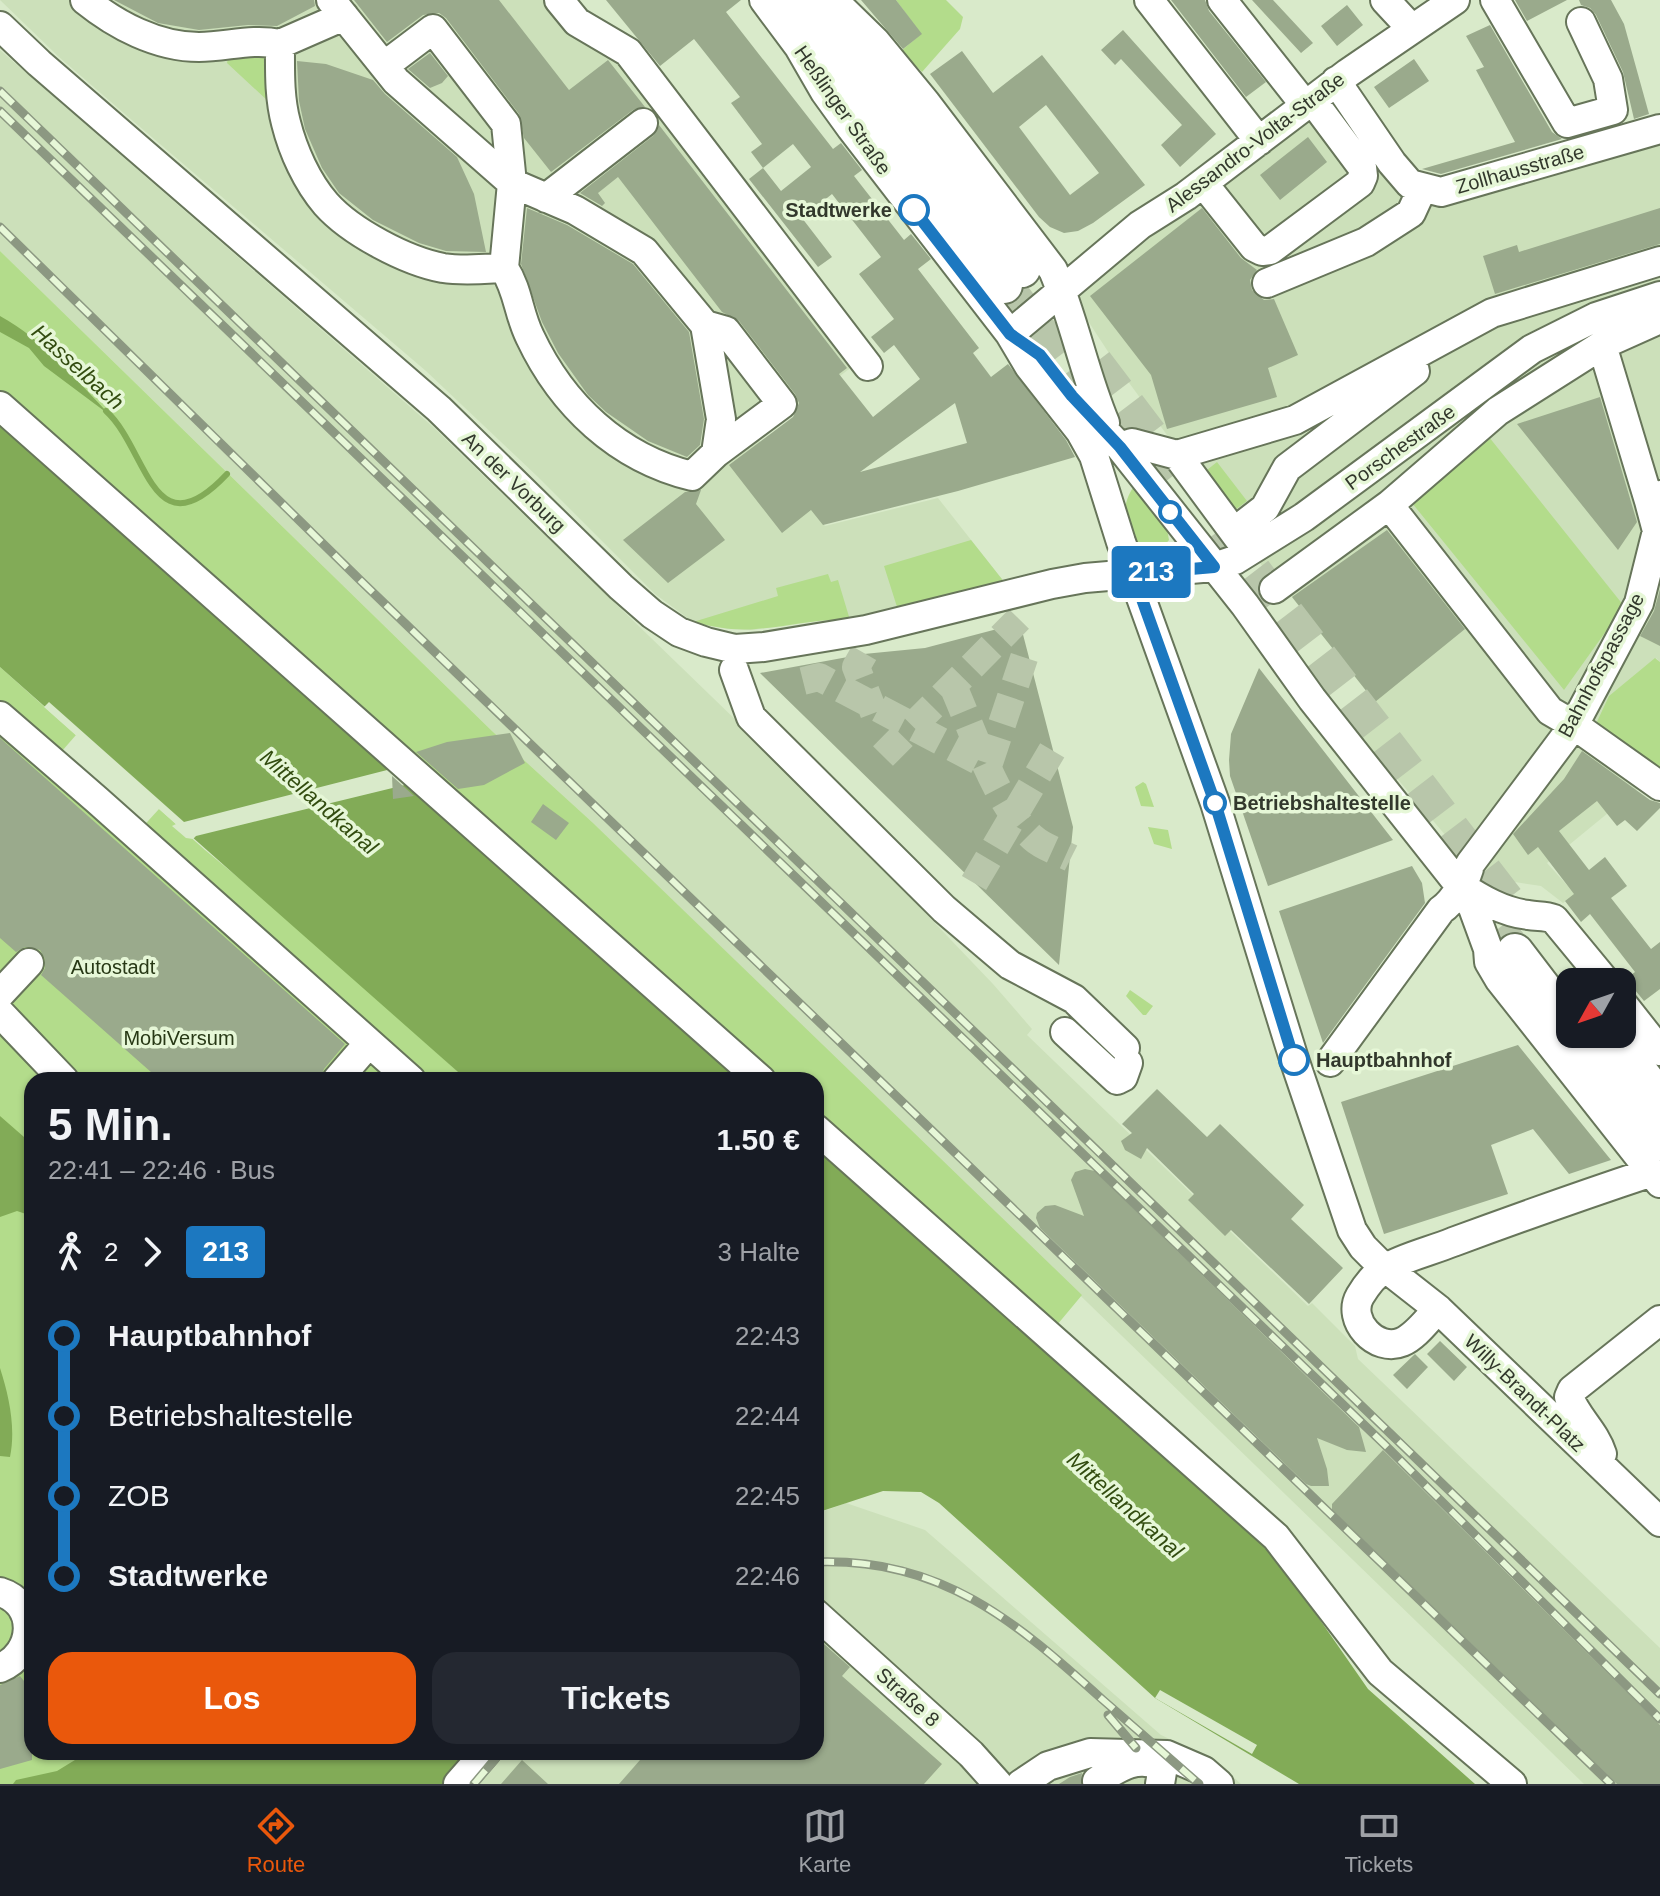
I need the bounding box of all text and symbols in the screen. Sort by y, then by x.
street label: Heßlinger Straße [790,41,896,179]
street label: Alessandro-Volta-Straße [1161,68,1349,216]
street label: Zollhausstraße [1453,140,1587,198]
marker: Stadtwerke [899,195,929,225]
place label: Stadtwerke [785,199,892,221]
water label: Hasselbach [27,319,129,415]
street label: Porschestraße [1341,400,1459,494]
street label: An der Vorburg [458,427,570,537]
unlabelled marker [1159,501,1181,523]
line badge: 213 [1105,546,1197,598]
text: 213 [1128,556,1174,587]
street label: Bahnhofspassage [1554,589,1648,741]
water label: Mittellandkanal [255,744,383,860]
marker: Betriebshaltestelle [1204,792,1226,814]
place label: Betriebshaltestelle [1233,792,1411,814]
park label: Autostadt [71,956,156,978]
north arrow [1556,968,1636,1048]
map controls [1556,968,1636,1048]
park label: MobiVersum [123,1027,235,1049]
marker: Hauptbahnhof [1279,1045,1309,1075]
place label: Hauptbahnhof [1316,1049,1452,1071]
text: 5 Min. [48,1100,173,1149]
text: 1.50 € [717,1123,800,1156]
text: 22:41 – 22:46 · Bus [48,1155,275,1185]
icon: walk [48,1230,92,1274]
icon: forward [130,1230,174,1274]
text: 213 [202,1236,249,1267]
text: 2 [104,1237,118,1267]
text: 3 Halte [718,1237,800,1267]
text: Hauptbahnhof [108,1319,311,1352]
text: 22:43 [735,1321,800,1351]
street label: Willy-Brandt-Platz [1460,1330,1590,1456]
text: Betriebshaltestelle [108,1399,353,1432]
text: 22:44 [735,1401,800,1431]
water label: Mittellandkanal [1062,1447,1189,1564]
text: ZOB [108,1479,170,1512]
text: 22:45 [735,1481,800,1511]
text: Stadtwerke [108,1559,268,1592]
text: 22:46 [735,1561,800,1591]
button: Los [48,1652,416,1744]
button: Tickets [432,1652,800,1744]
street label: Straße 8 [872,1663,944,1731]
tab: Route [247,1804,305,1878]
tab: Karte [799,1804,851,1878]
tab: Tickets [1344,1804,1413,1878]

